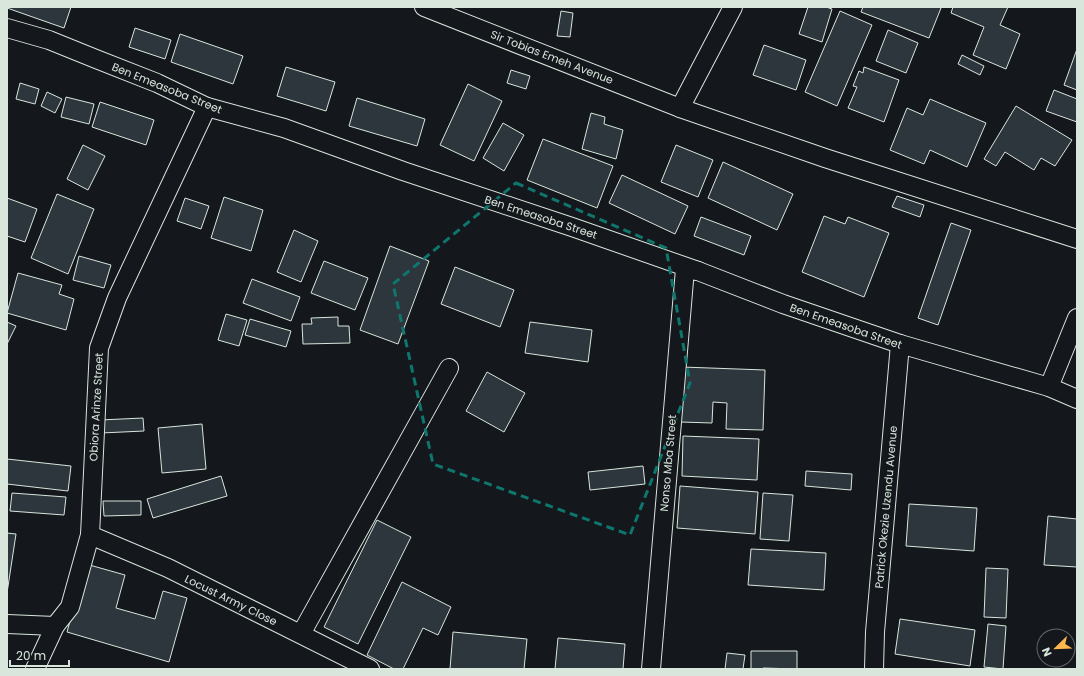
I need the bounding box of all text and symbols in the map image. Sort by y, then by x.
street label: Sir Tobias Emeh Avenue [488,26,616,88]
street label: Ben Emeasoba Street [109,59,225,117]
street label: Ben Emeasoba Street [483,191,599,243]
street label: Ben Emeasoba Street [788,299,904,353]
street label: Obiora Arinze Street [85,352,107,462]
street label: Nonso Mba Street [656,414,680,512]
street label: Patrick Okezie Uzendu Avenue [871,425,901,589]
street label: Locust Army Close [182,571,280,629]
north arrow [1036,628,1076,668]
scale bar [10,642,69,668]
text: N [1038,645,1056,659]
text: 20 m [16,647,46,664]

